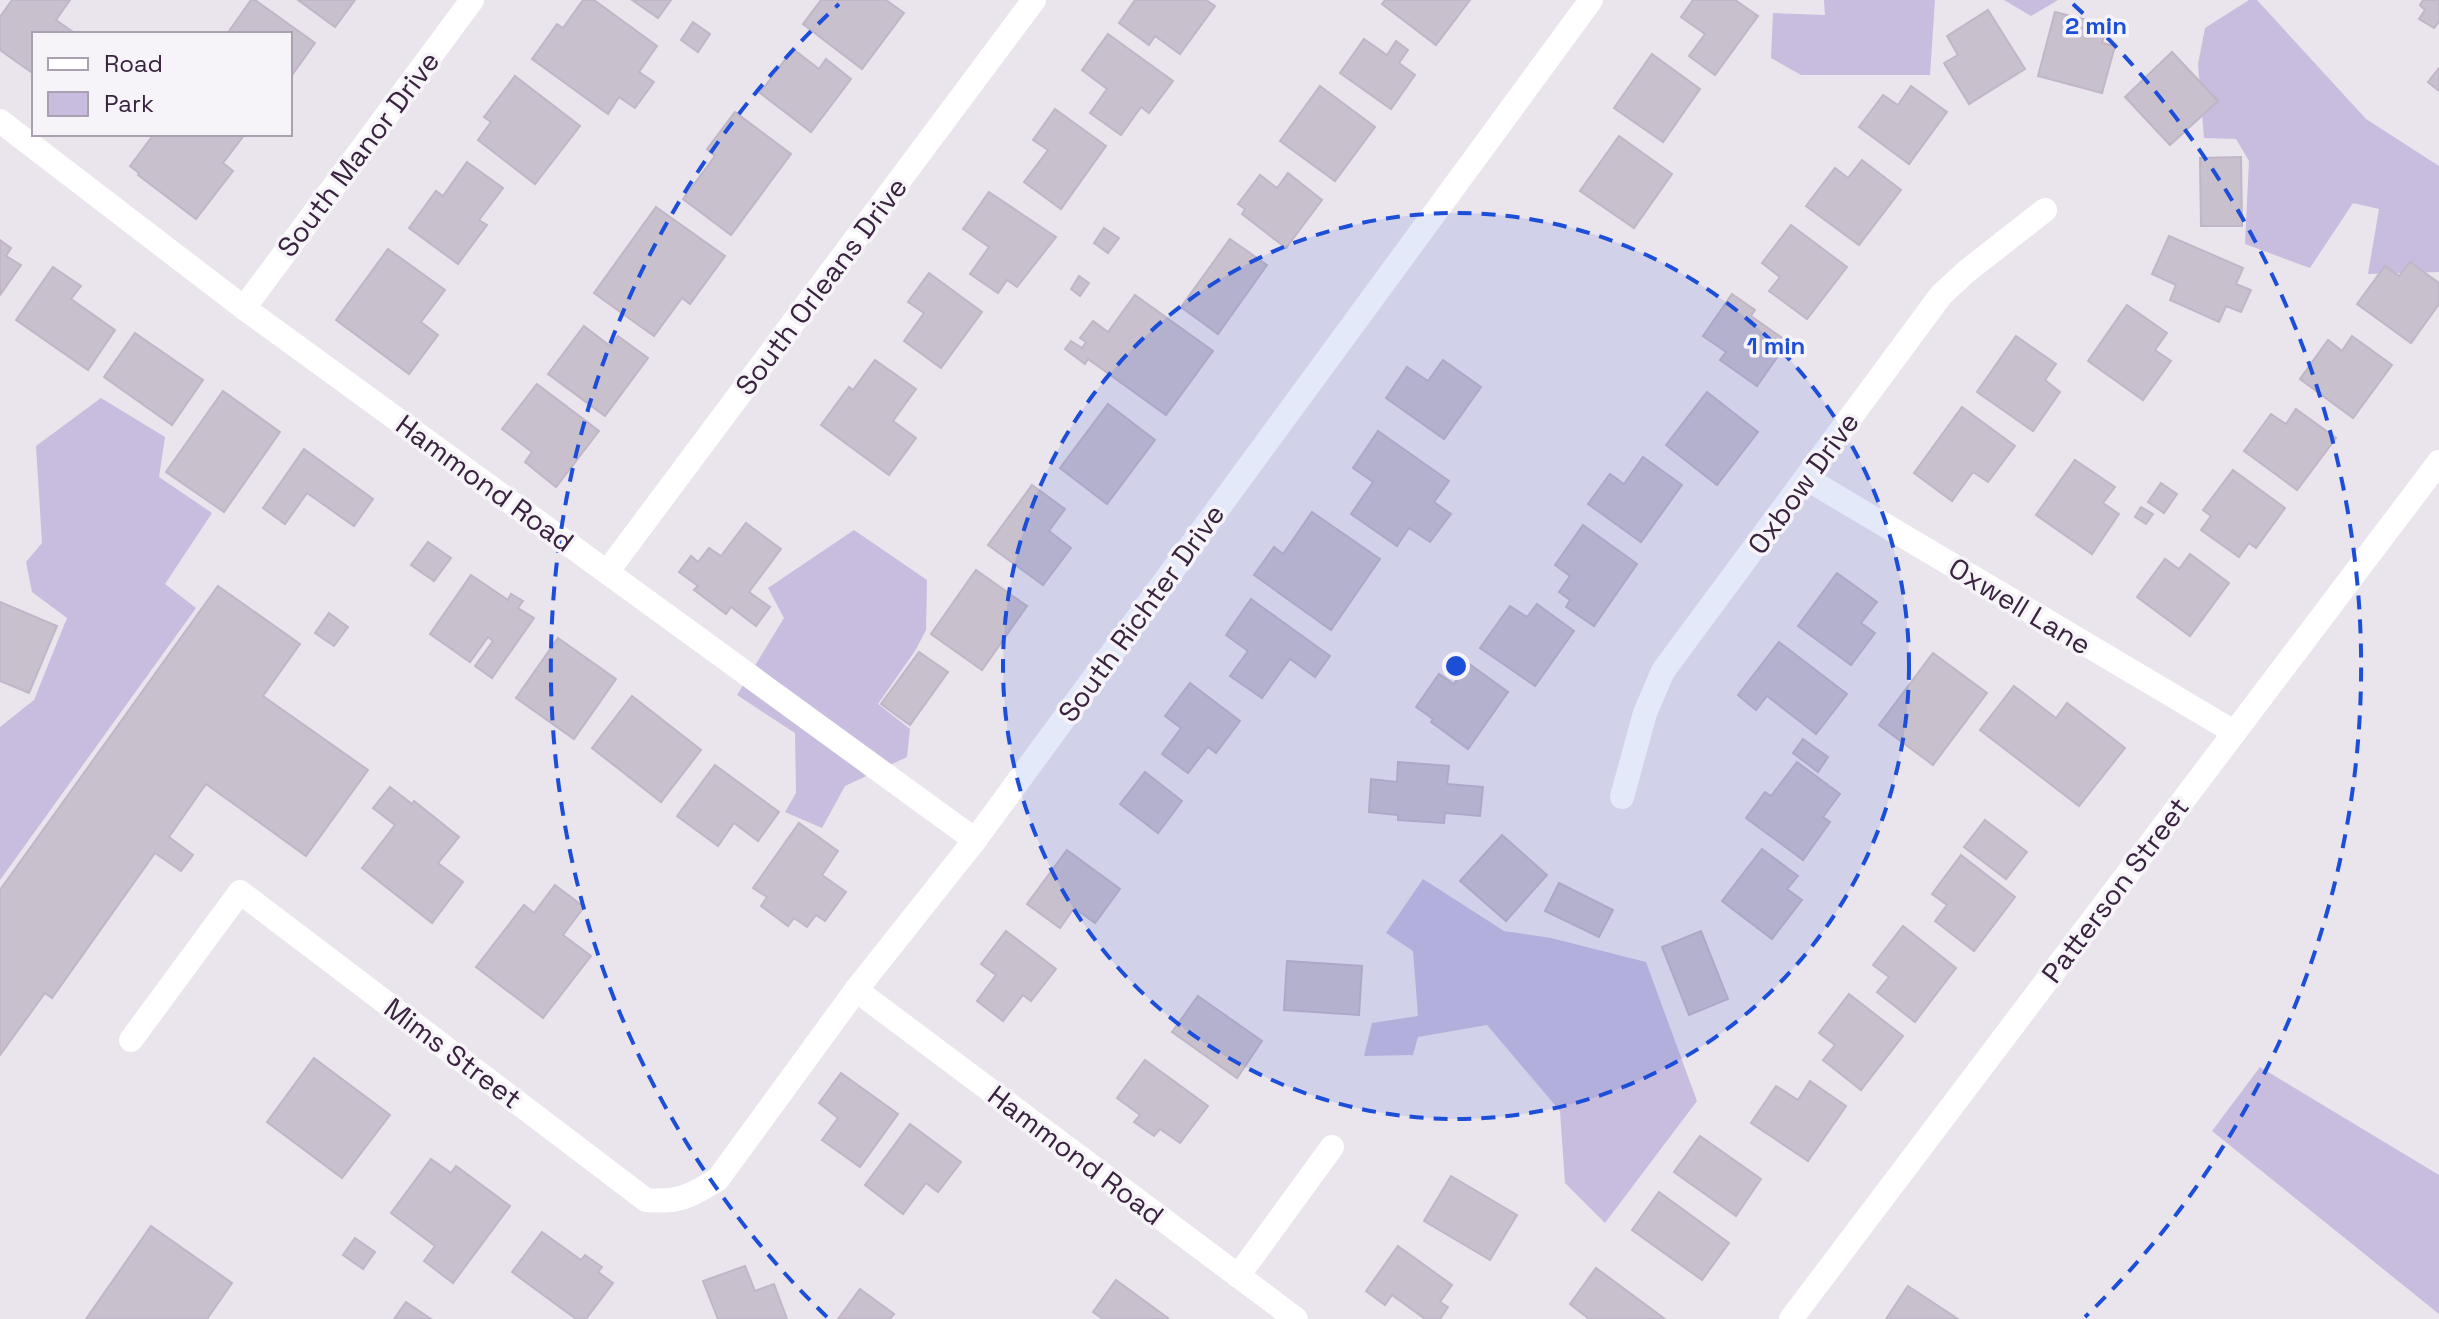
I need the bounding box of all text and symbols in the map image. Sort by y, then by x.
text: 2 min [2065,10,2127,41]
legend [32,32,292,136]
street label: South Manor Drive [269,44,447,264]
text: Road [104,48,163,79]
text: Park [104,88,154,119]
street label: South Orleans Drive [727,170,915,402]
text: 1 min [1747,330,1805,361]
street label: Oxbow Drive [1739,405,1867,561]
street label: Hammond Road [389,406,581,560]
street label: South Richter Drive [1050,497,1232,729]
street label: Oxwell Lane [1942,549,2098,663]
centre of rings [1442,652,1470,680]
street label: Patterson Street [2033,790,2197,990]
street label: Mims Street [377,990,529,1116]
street label: Hammond Road [981,1077,1171,1233]

